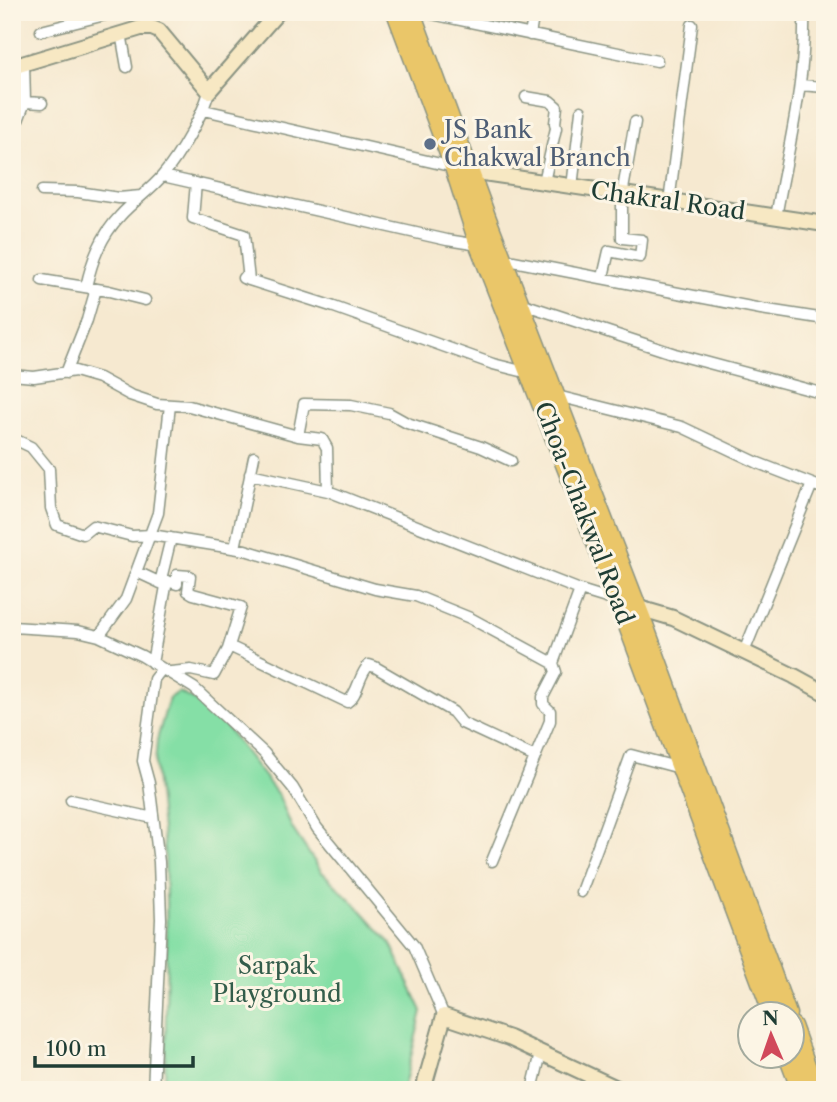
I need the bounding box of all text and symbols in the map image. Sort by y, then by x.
place label: JS Bank Chakwal Branch [440,115,631,172]
marker: JS Bank Chakwal Branch [422,136,438,152]
street label: Chakral Road [589,175,748,226]
street label: Choa-Chakwal Road [529,397,640,629]
park label: Sarpak Playground [212,951,342,1008]
north arrow [736,1000,806,1070]
text: N [762,1007,779,1030]
scale bar [35,1025,192,1069]
text: 100 m [46,1036,107,1061]

